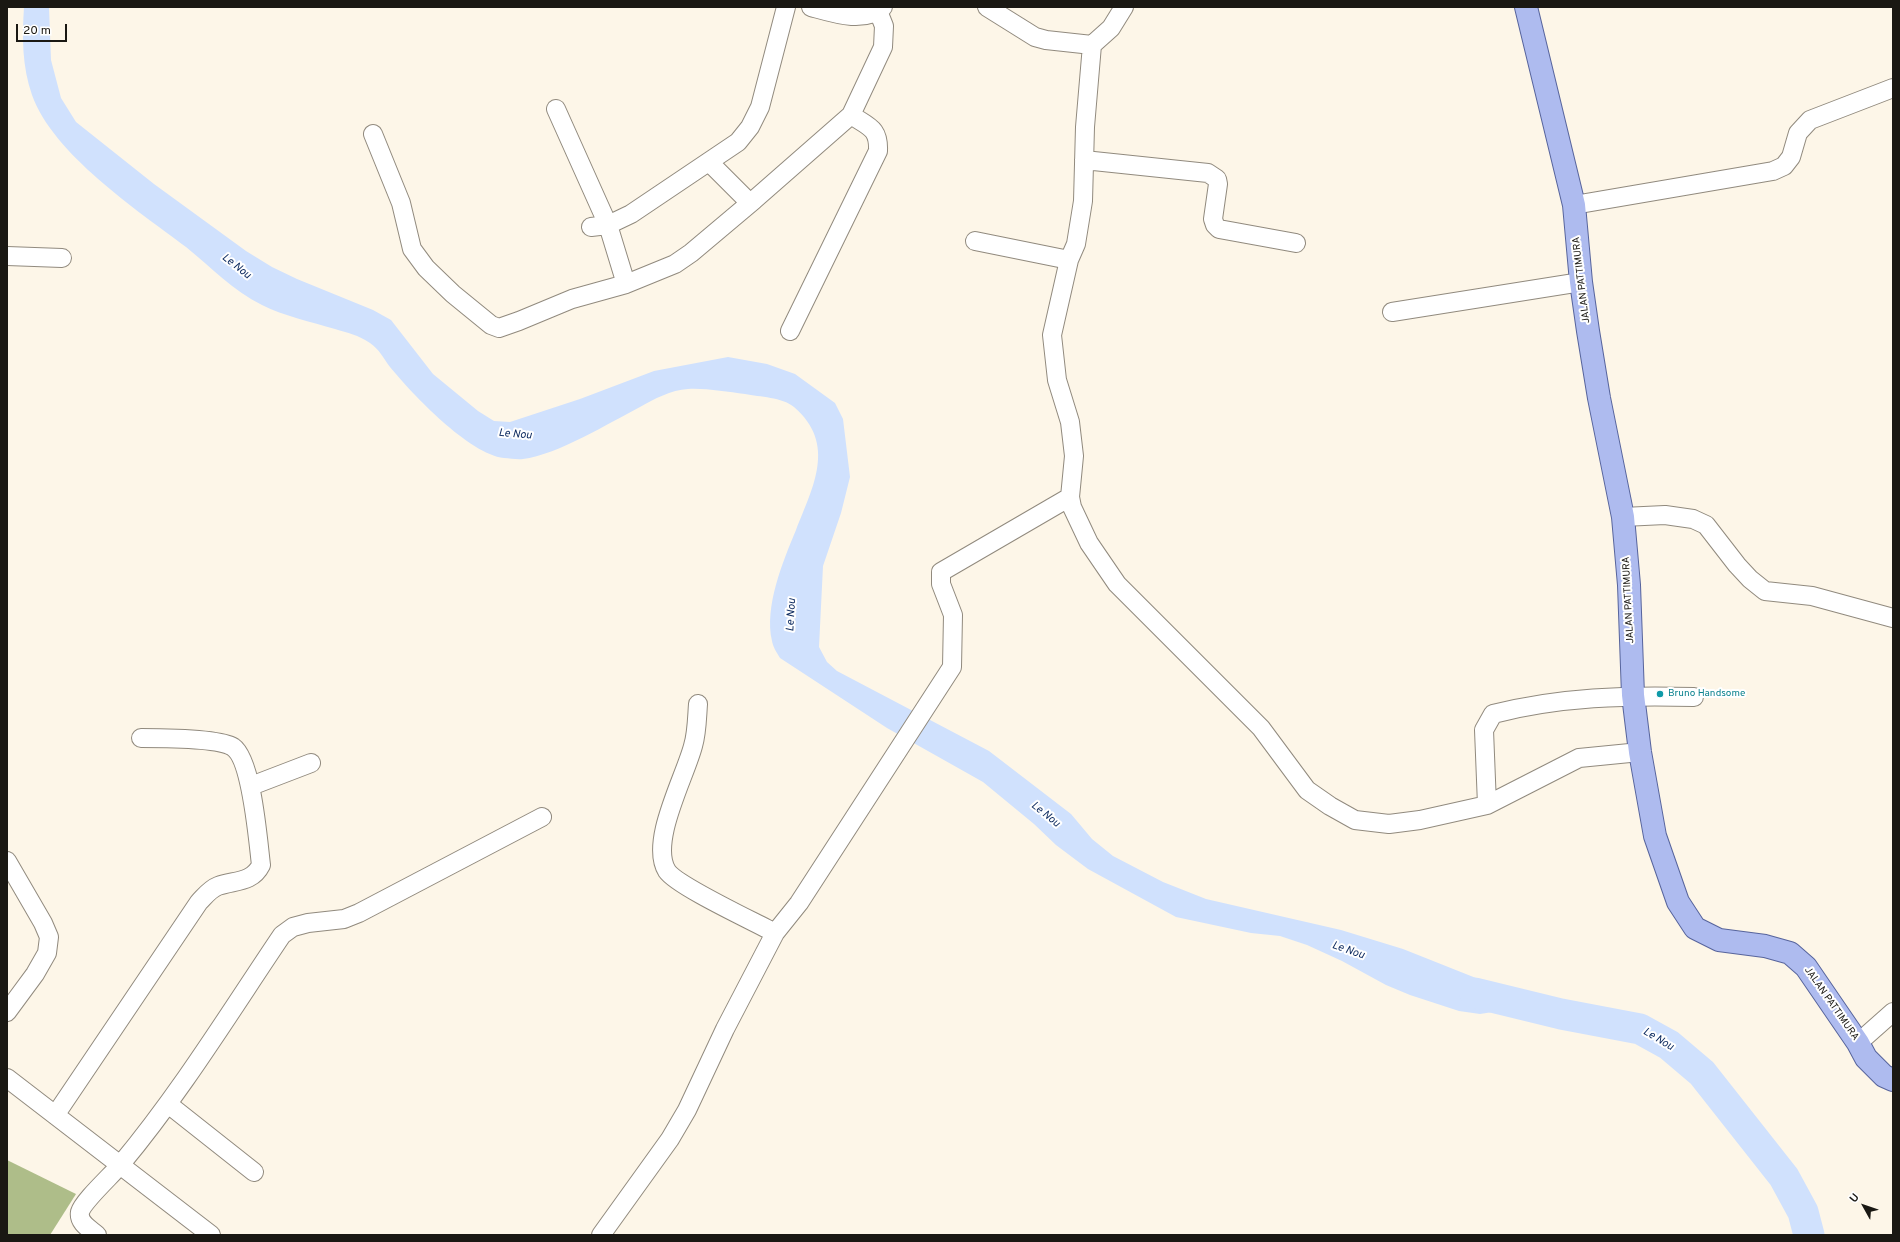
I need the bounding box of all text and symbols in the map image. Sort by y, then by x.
scale bar [18,16,69,42]
text: 20 m [23,23,51,39]
street label: JALAN PATTIMURA [1571,236,1593,324]
water label: Le Nou [219,252,253,282]
water label: Le Nou [498,427,532,443]
street label: JALAN PATTIMURA [1621,556,1637,644]
water label: Le Nou [785,598,799,632]
place label: Bruno Handsome [1668,688,1745,700]
marker: Bruno Handsome [1655,689,1665,699]
water label: Le Nou [1028,799,1062,831]
water label: Le Nou [1330,939,1366,963]
street label: JALAN PATTIMURA [1801,965,1861,1043]
water label: Le Nou [1640,1026,1676,1054]
north arrow [1844,1186,1884,1226]
text: U [1847,1191,1863,1206]

